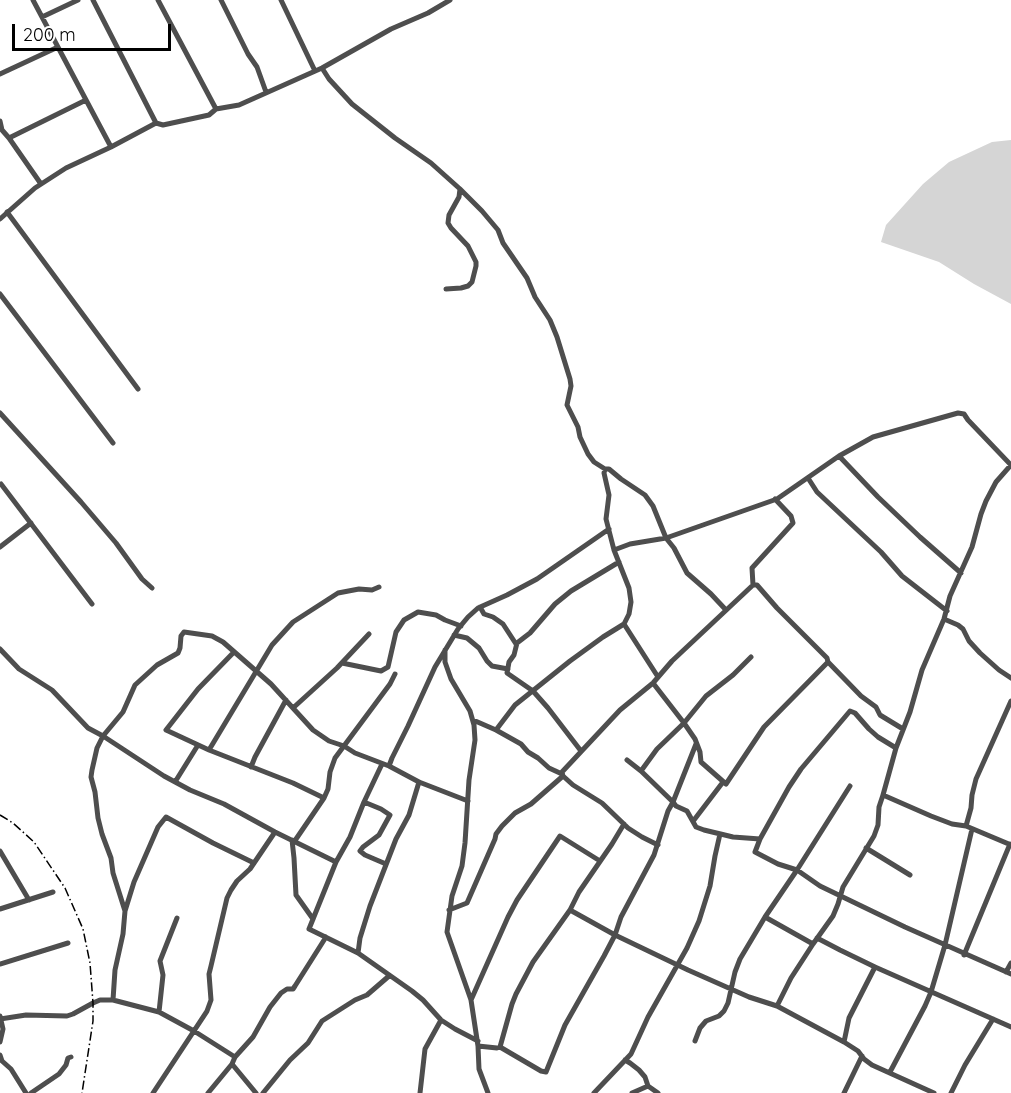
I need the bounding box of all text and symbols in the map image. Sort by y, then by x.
scale bar [15,12,174,50]
text: 200 m [23,23,76,46]

